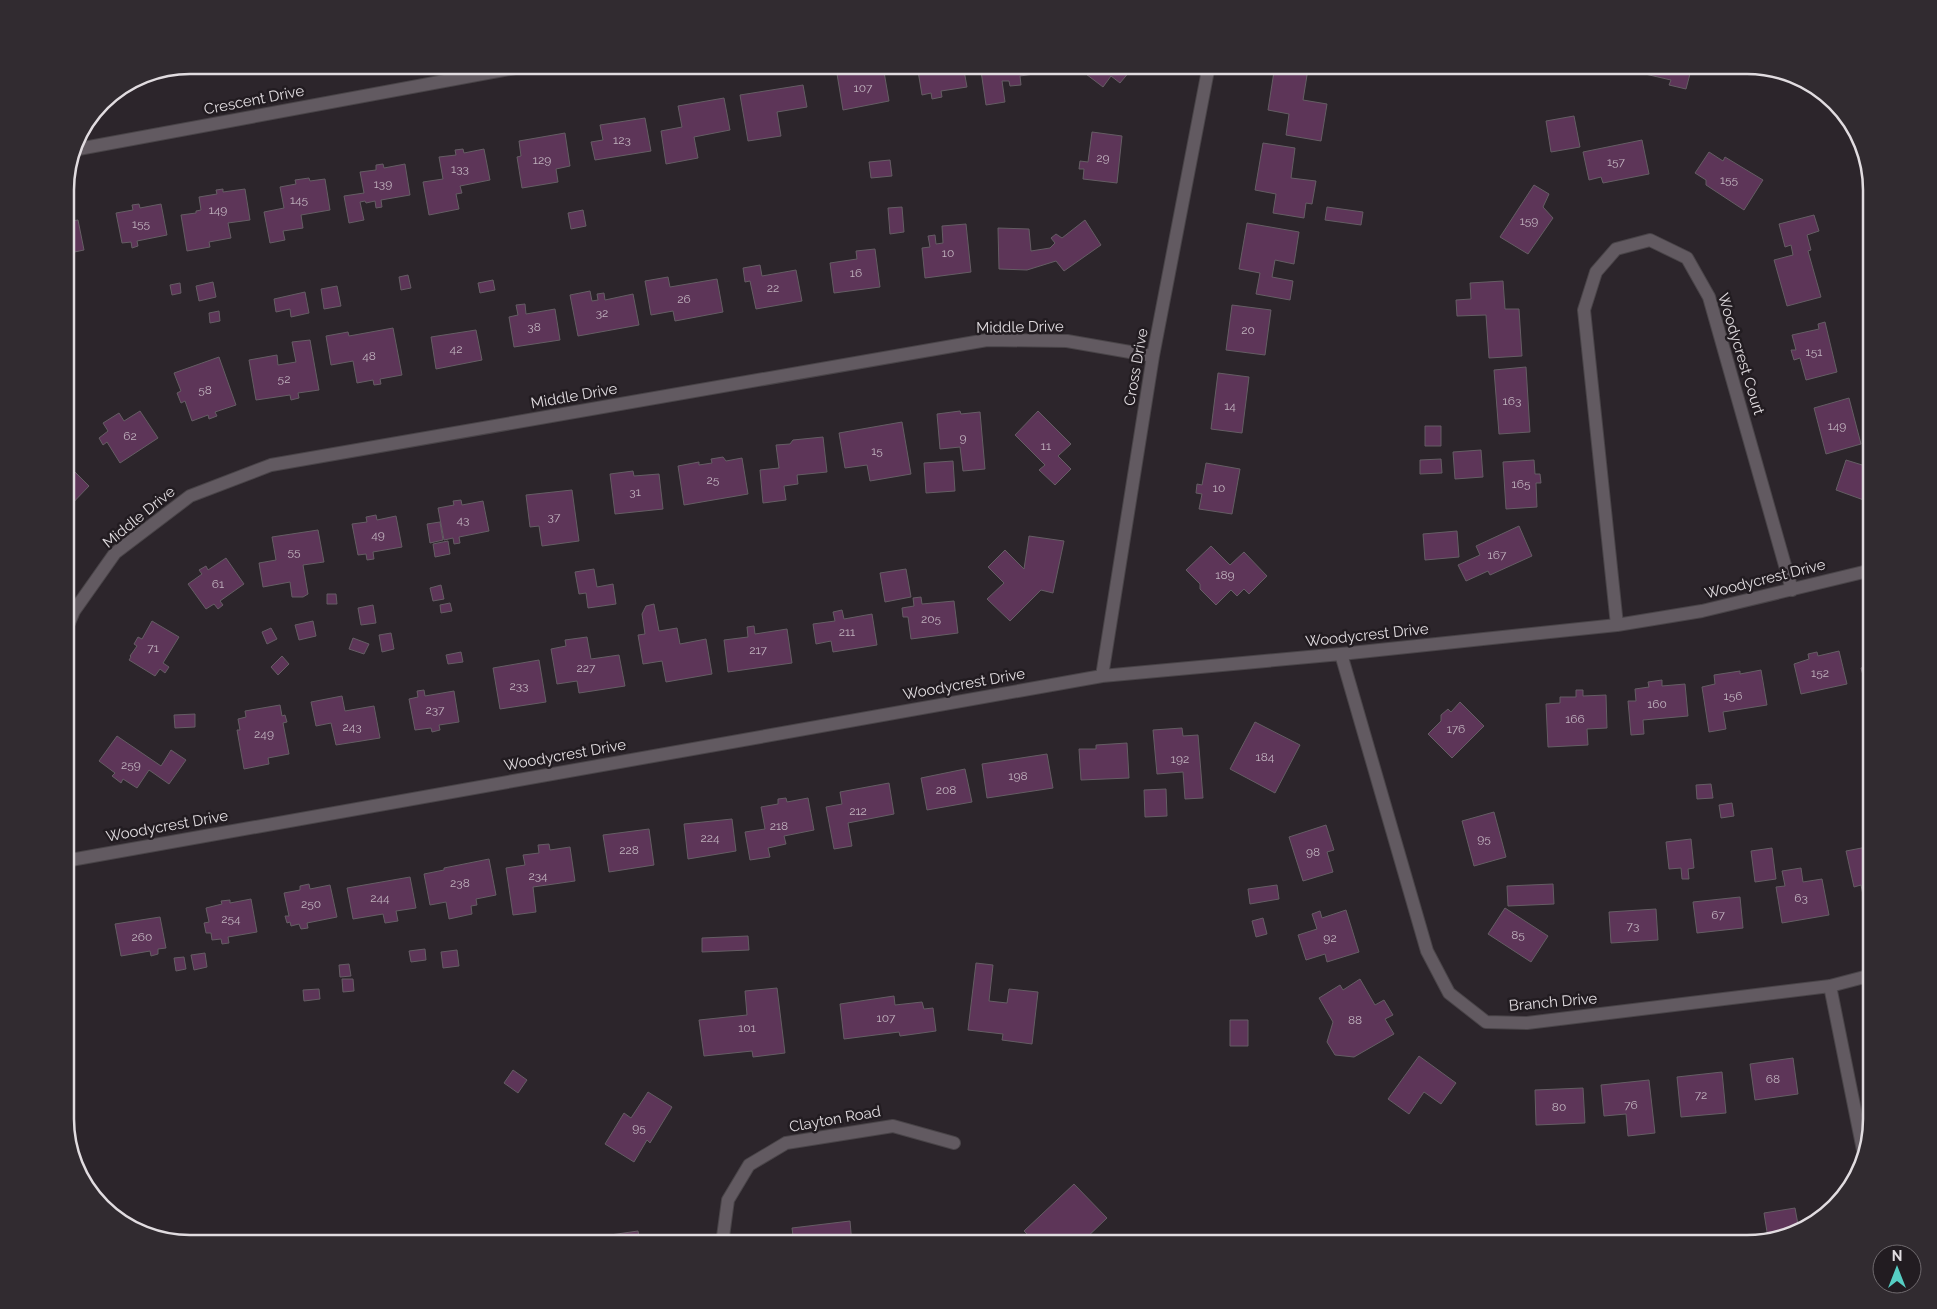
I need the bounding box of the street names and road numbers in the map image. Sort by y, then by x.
street label: Crescent Drive [202,81,306,119]
street label: Woodycrest Court [1714,291,1768,417]
street label: Middle Drive [976,317,1064,337]
street label: Cross Drive [1120,327,1152,407]
street label: Middle Drive [529,379,619,412]
street label: Middle Drive [99,482,179,552]
street label: Woodycrest Drive [1703,555,1827,603]
street label: Woodycrest Drive [1305,620,1430,650]
street label: Woodycrest Drive [902,664,1027,704]
street label: Woodycrest Drive [503,735,628,775]
street label: Woodycrest Drive [105,806,230,846]
street label: Branch Drive [1508,989,1598,1015]
street label: Clayton Road [788,1102,882,1136]

